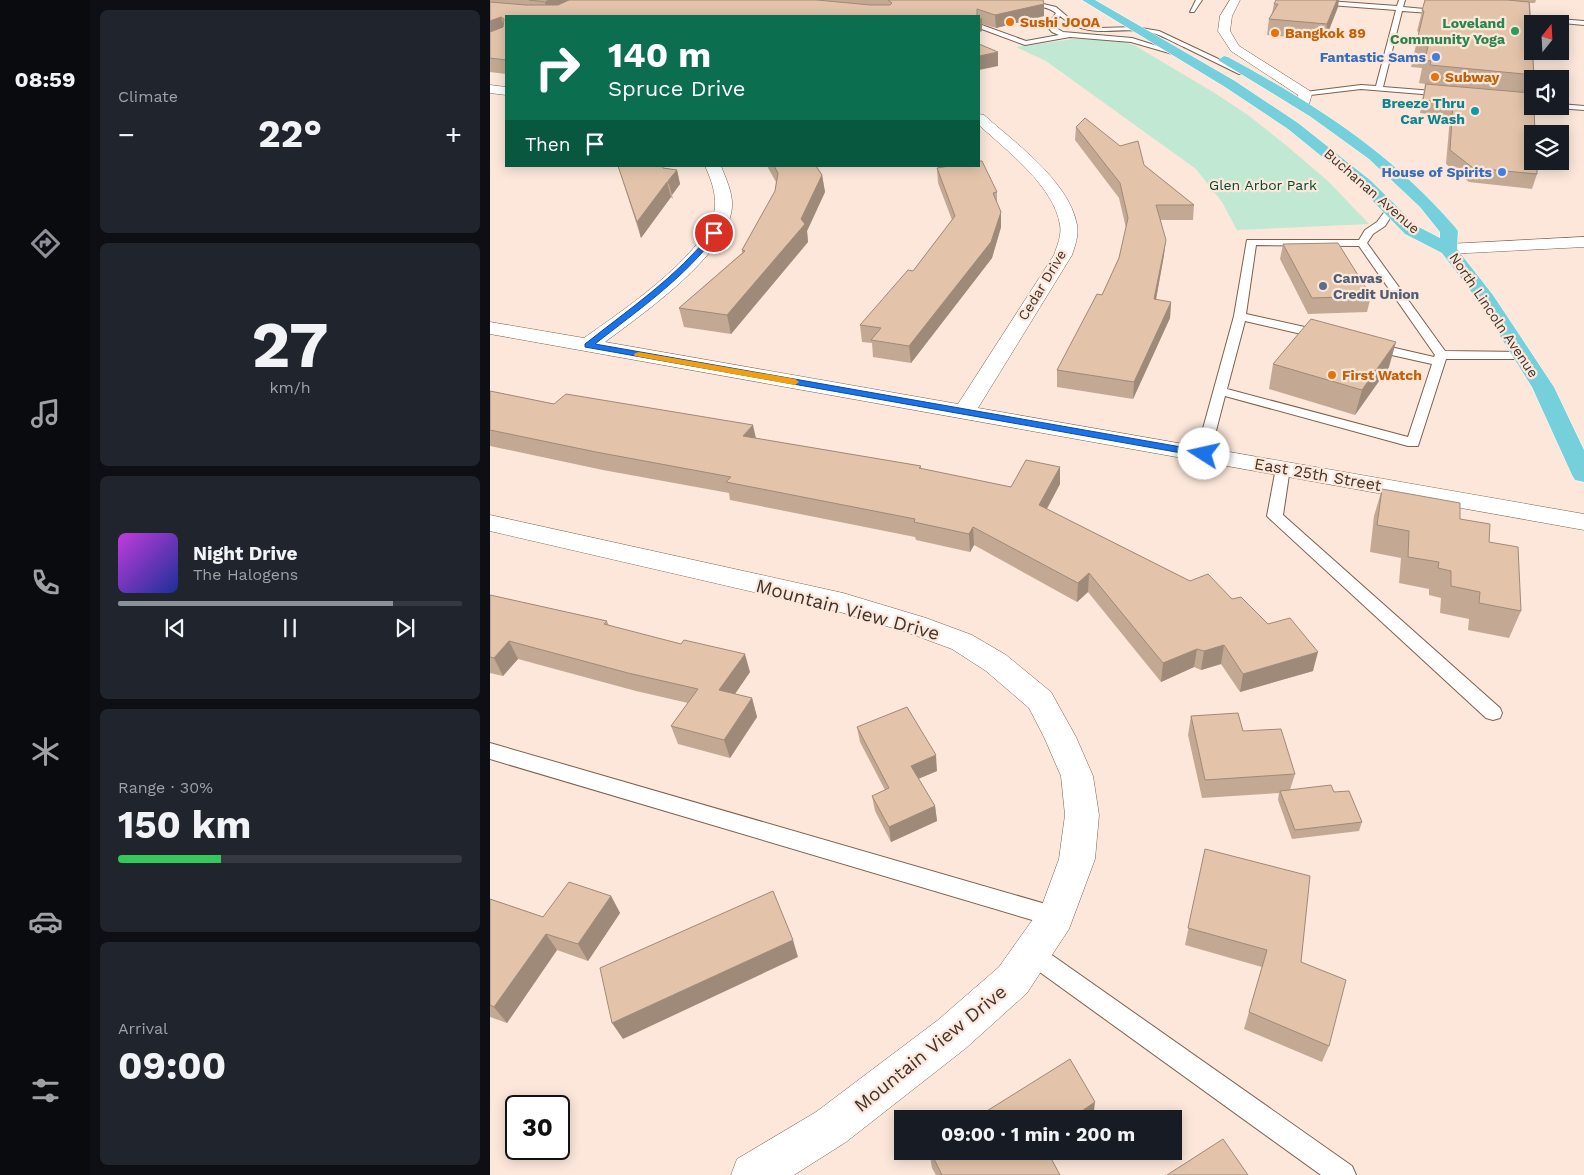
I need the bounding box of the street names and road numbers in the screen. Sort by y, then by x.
street label: Buchanan Avenue [1321,145,1423,237]
street label: Cedar Drive [1015,247,1069,323]
street label: North Lincoln Avenue [1446,250,1542,380]
street label: East 25th Street [1253,454,1383,495]
street label: Mountain View Drive [753,574,942,645]
street label: Mountain View Drive [849,980,1011,1117]

